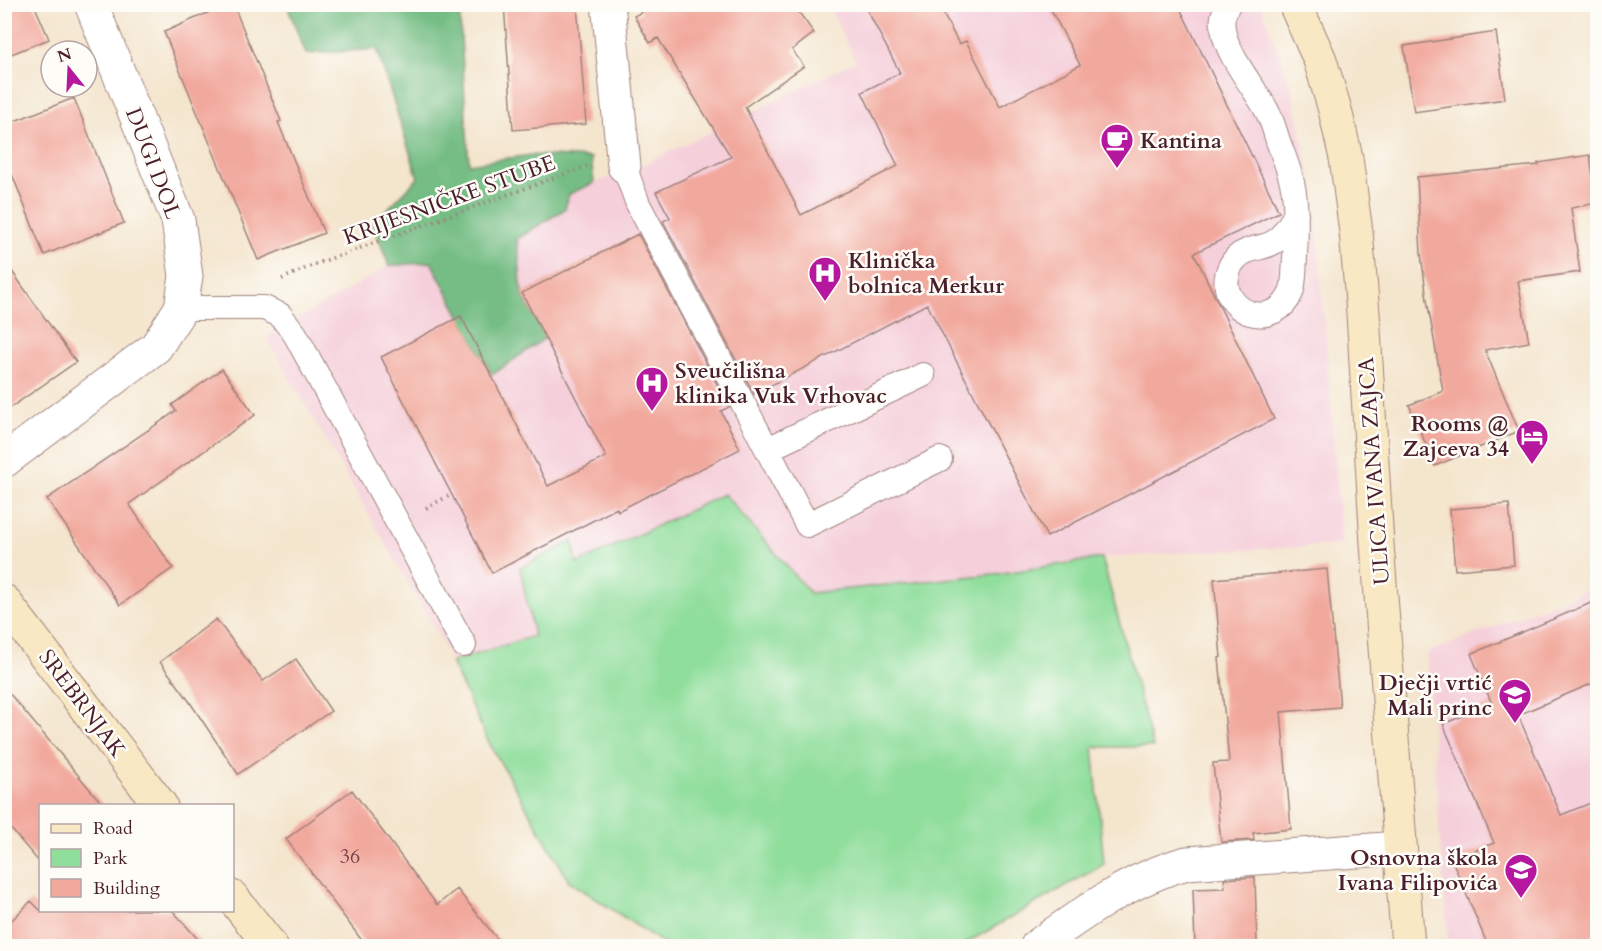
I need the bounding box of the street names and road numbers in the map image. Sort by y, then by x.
street label: DUGI DOL [118,103,188,224]
street label: KRIJESNIČKE STUBE [339,148,560,252]
street label: ULICA IVANA ZAJCA [1351,356,1397,586]
street label: SREBRNJAK [32,643,133,764]

